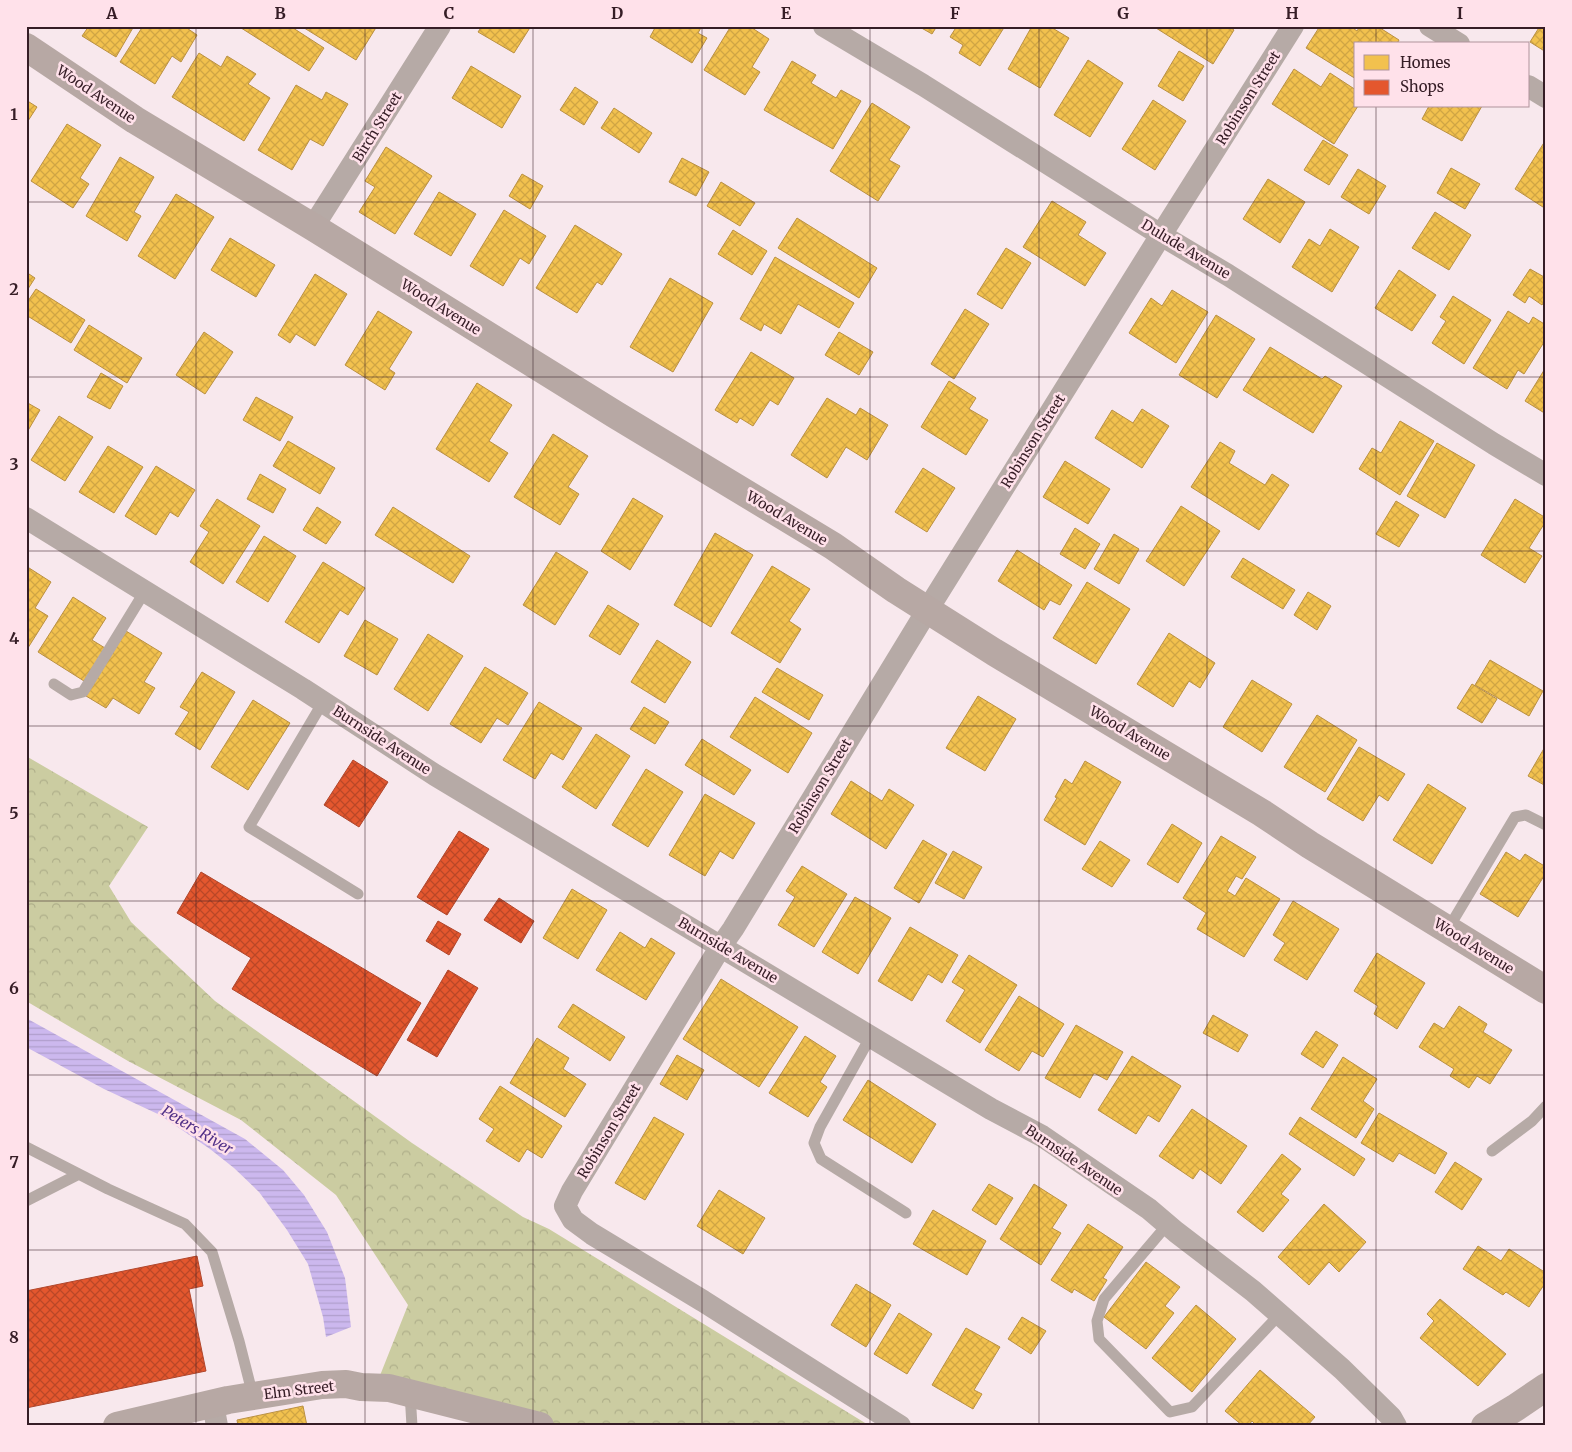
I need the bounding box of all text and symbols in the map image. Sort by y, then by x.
text: A [105,3,118,23]
text: B [274,3,286,23]
text: C [444,3,454,23]
text: D [611,3,623,23]
text: E [781,3,792,23]
text: F [950,3,960,23]
text: G [1117,3,1129,23]
text: H [1285,3,1299,23]
text: I [1457,3,1463,23]
legend [1354,42,1530,108]
street label: Robinson Street [1212,47,1284,148]
text: Homes [1400,53,1451,72]
street label: Wood Avenue [52,60,139,127]
text: Shops [1400,77,1444,96]
street label: Birch Street [348,88,406,165]
text: 1 [10,104,18,124]
street label: Dulude Avenue [1138,215,1234,283]
street label: Wood Avenue [397,275,484,339]
text: 2 [9,279,19,299]
street label: Robinson Street [997,390,1069,491]
text: 3 [9,454,19,474]
street label: Wood Avenue [742,486,831,549]
text: 4 [9,628,19,648]
street label: Wood Avenue [1085,701,1174,764]
street label: Burnside Avenue [330,702,434,778]
street label: Robinson Street [785,735,856,837]
text: 5 [9,803,19,823]
street label: Burnside Avenue [675,913,781,987]
street label: Wood Avenue [1430,914,1517,978]
text: 6 [9,978,19,998]
street label: Robinson Street [574,1080,645,1182]
water label: Peters River [158,1101,237,1159]
street label: Burnside Avenue [1022,1121,1126,1199]
text: 7 [9,1152,19,1172]
text: 8 [9,1327,19,1347]
street label: Elm Street [263,1377,336,1403]

